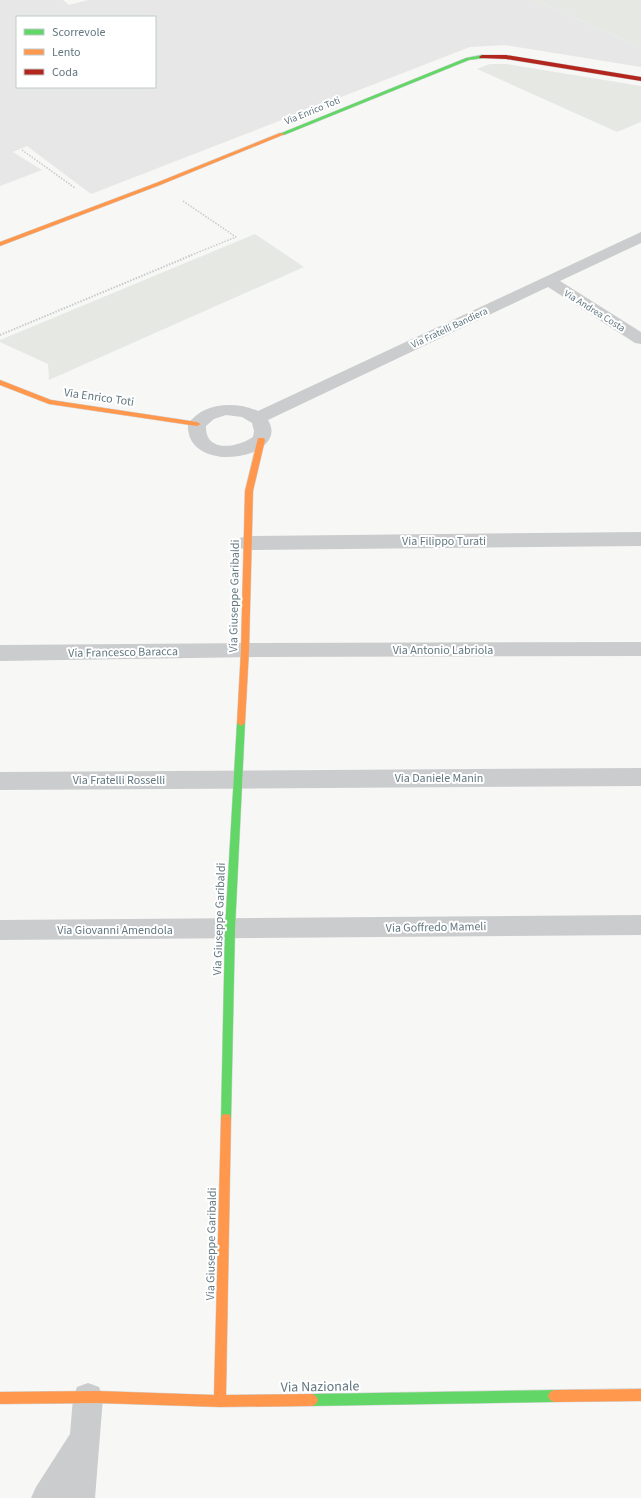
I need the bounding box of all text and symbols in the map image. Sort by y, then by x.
legend [16,16,156,88]
text: Scorrevole [52,24,105,41]
text: Lento [52,44,81,61]
text: Coda [52,64,78,81]
street label: Via Enrico Toti [282,93,342,128]
street label: Via Andrea Costa [561,286,628,335]
street label: Via Fratelli Bandiera [409,304,490,352]
street label: Via Enrico Toti [63,384,135,411]
street label: Via Filippo Turati [402,533,486,550]
street label: Via Giuseppe Garibaldi [225,539,244,653]
street label: Via Antonio Labriola [393,642,493,659]
street label: Via Francesco Baracca [68,643,178,662]
street label: Via Daniele Manin [395,770,483,787]
street label: Via Fratelli Rosselli [73,772,165,789]
street label: Via Giuseppe Garibaldi [209,862,230,976]
street label: Via Goffredo Mameli [386,918,487,937]
street label: Via Giovanni Amendola [57,922,173,939]
street label: Via Giuseppe Garibaldi [202,1187,221,1301]
street label: Via Nazionale [280,1376,360,1398]

